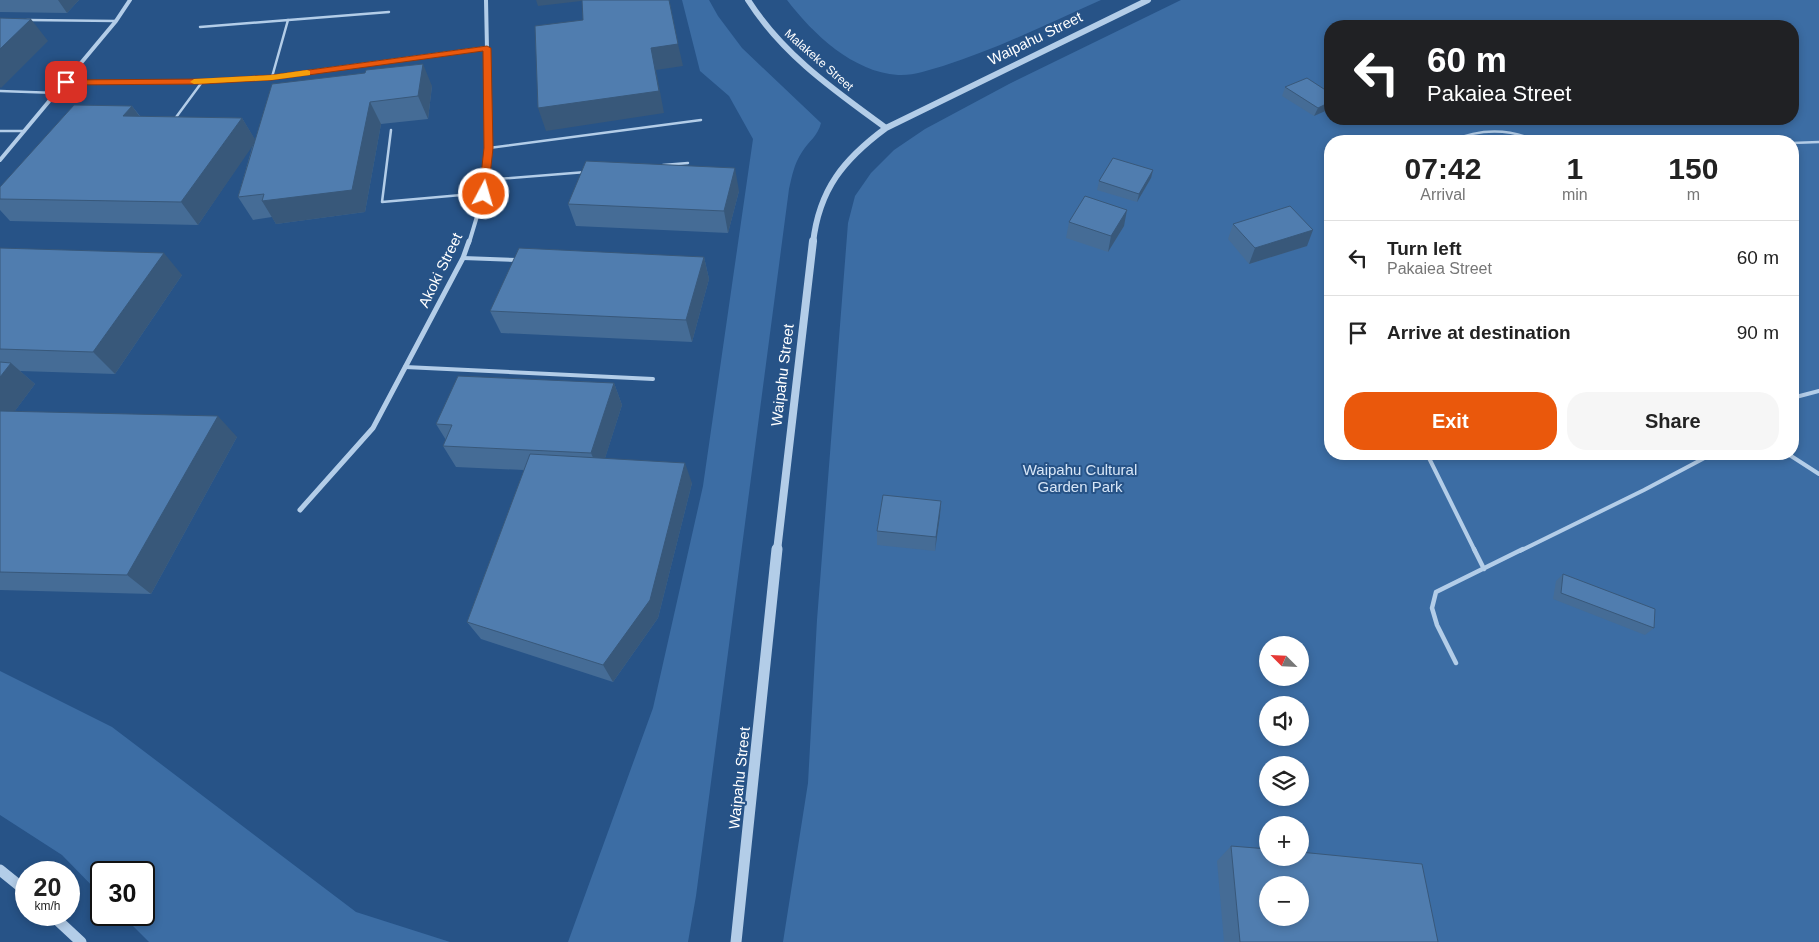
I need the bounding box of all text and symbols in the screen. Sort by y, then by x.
street label: Waipahu Street [985,7,1086,68]
street label: Malakeke Street [782,26,857,94]
icon: left [1344,40,1409,105]
text: 60 m [1427,40,1507,79]
pin [45,61,87,103]
icon: arrive [52,68,80,96]
text: Pakaiea Street [1427,81,1571,106]
text: 07:42 [1405,152,1481,185]
text: 1 [1566,152,1583,185]
text: 150 [1668,152,1718,185]
position arrow [457,167,509,219]
text: Arrival [1420,186,1466,203]
text: min [1562,186,1588,203]
text: m [1687,186,1700,203]
street label: Akoki Street [415,229,466,310]
text: Turn left [1387,238,1462,259]
icon: left [1344,244,1372,272]
text: 60 m [1737,247,1779,268]
text: Pakaiea Street [1387,260,1492,277]
icon: arrive [1344,319,1372,347]
street label: Waipahu Street [767,322,797,427]
text: Arrive at destination [1387,322,1571,343]
text: 90 m [1737,322,1779,343]
button: Exit [1344,392,1557,450]
button: Share [1567,392,1779,450]
park label: Waipahu Cultural Garden Park [1023,461,1137,495]
north arrow [1259,636,1309,686]
map controls [1259,636,1309,926]
button: sound [1259,696,1309,746]
street label: Waipahu Street [725,725,753,830]
button: layers [1259,756,1309,806]
button: + [1259,816,1309,866]
speed limit sign: 30 [90,861,155,926]
text: 20 [34,873,61,901]
button: − [1259,876,1309,926]
text: km/h [34,899,61,913]

